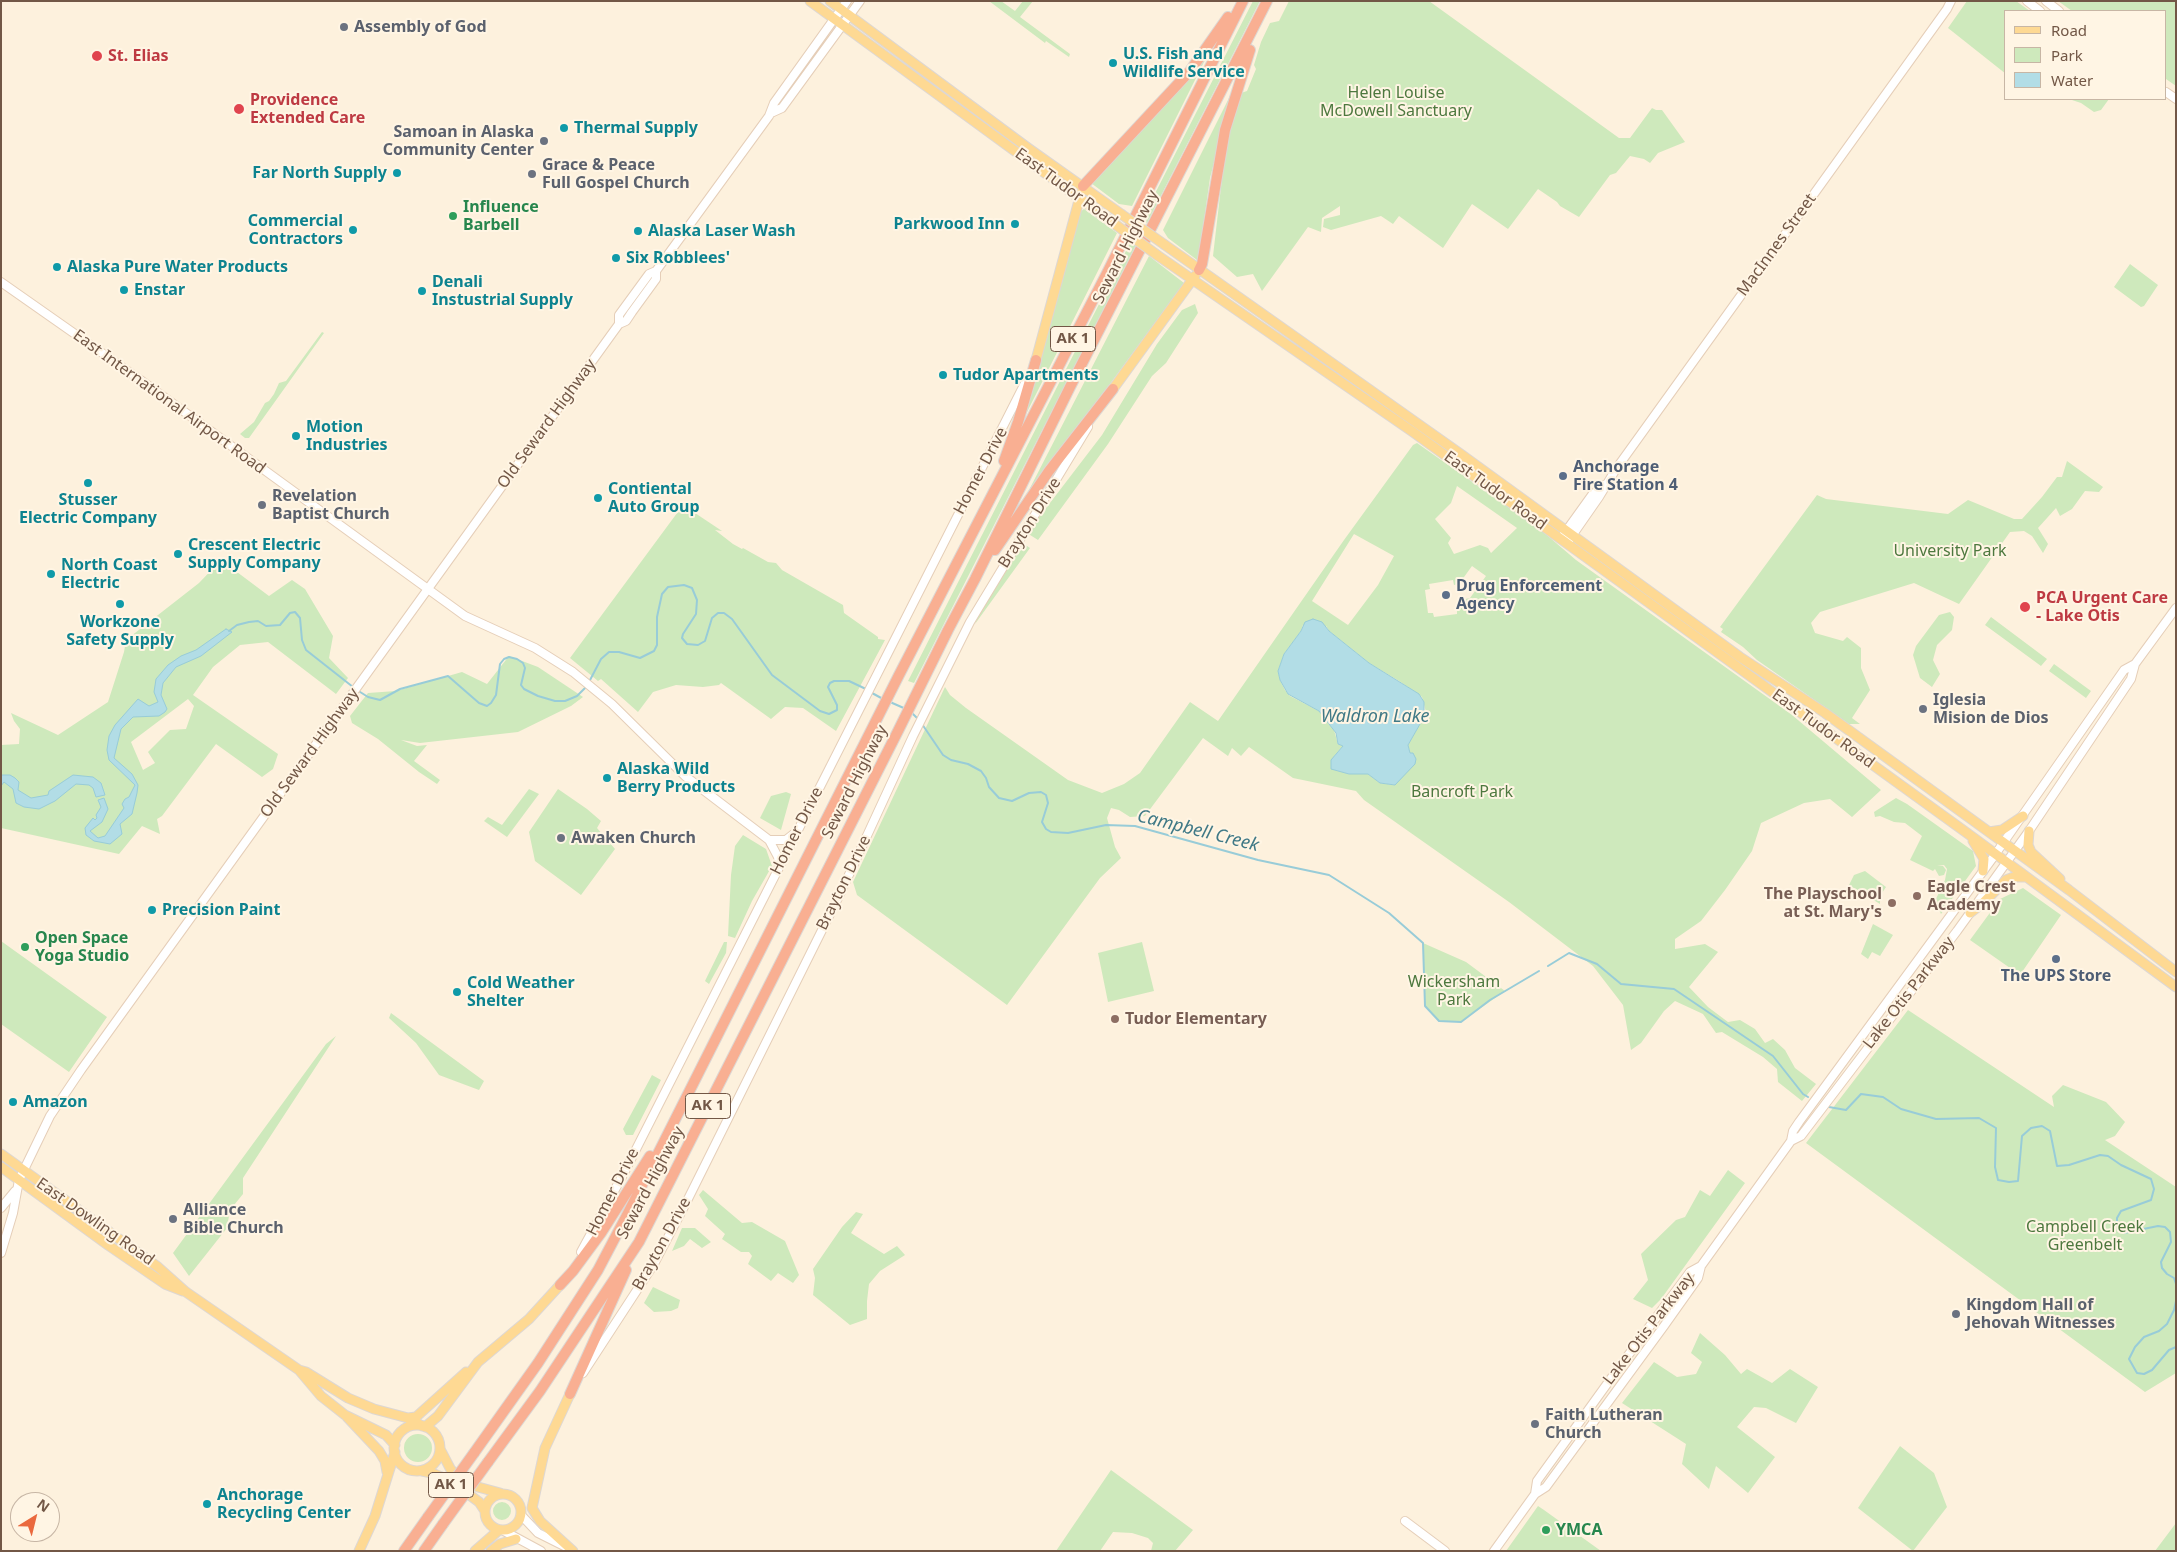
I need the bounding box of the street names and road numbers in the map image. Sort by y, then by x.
street label: East Tudor Road [1011,144,1121,232]
street label: Seward Highway [1089,187,1163,307]
street label: MacInnes Street [1733,190,1821,300]
street label: East International Airport Road [69,326,269,478]
road number: AK 1 [1050,326,1096,352]
street label: Old Seward Highway [494,356,600,492]
street label: Homer Drive [950,424,1012,518]
street label: East Tudor Road [1440,447,1550,535]
street label: Brayton Drive [995,474,1065,572]
street label: Old Seward Highway [257,685,363,821]
street label: East Tudor Road [1768,685,1878,773]
street label: Seward Highway [818,722,892,842]
street label: Homer Drive [767,784,827,878]
street label: Brayton Drive [813,833,875,933]
street label: Lake Otis Parkway [1859,933,1959,1053]
road number: AK 1 [686,1094,730,1118]
street label: Seward Highway [613,1123,689,1243]
street label: Homer Drive [583,1145,643,1239]
street label: East Dowling Road [32,1174,158,1270]
street label: Brayton Drive [629,1194,695,1294]
street label: Lake Otis Parkway [1599,1269,1699,1389]
road number: AK 1 [428,1472,474,1498]

